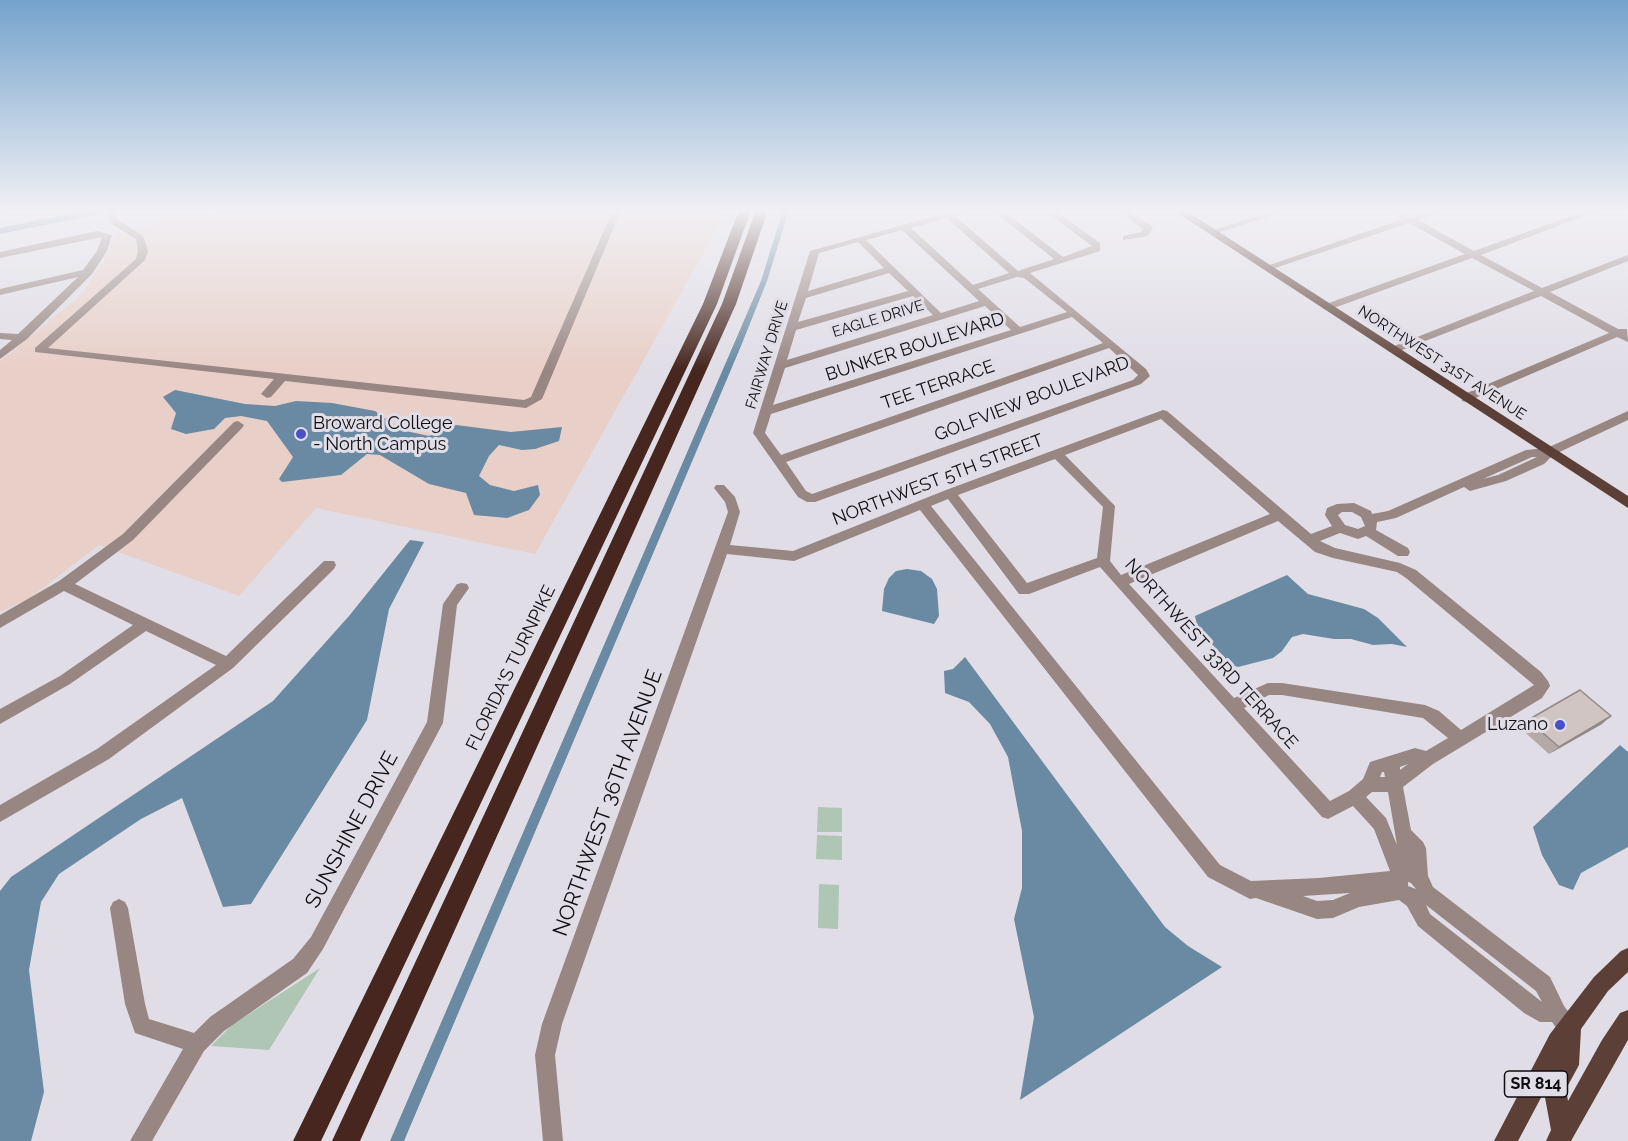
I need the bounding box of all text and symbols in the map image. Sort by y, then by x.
street label: EAGLE DRIVE [830,297,926,341]
street label: FAIRWAY DRIVE [742,299,792,411]
street label: NORTHWEST 31ST AVENUE [1355,302,1529,424]
street label: BUNKER BOULEVARD [823,308,1007,386]
street label: GOLFVIEW BOULEVARD [931,352,1133,446]
street label: TEE TERRACE [879,356,997,414]
place label: Broward College - North Campus [313,413,453,456]
marker: Broward College - North Campus [294,427,308,441]
street label: NORTHWEST 5TH STREET [830,430,1046,530]
street label: NORTHWEST 33RD TERRACE [1120,555,1302,753]
street label: FLORIDA'S TURNPIKE [462,582,560,754]
street label: NORTHWEST 36TH AVENUE [548,666,668,940]
place label: Luzano [1487,714,1548,736]
marker: Luzano [1553,718,1567,732]
street label: SUNSHINE DRIVE [300,747,404,913]
road number: SR 814 [1504,1071,1568,1097]

